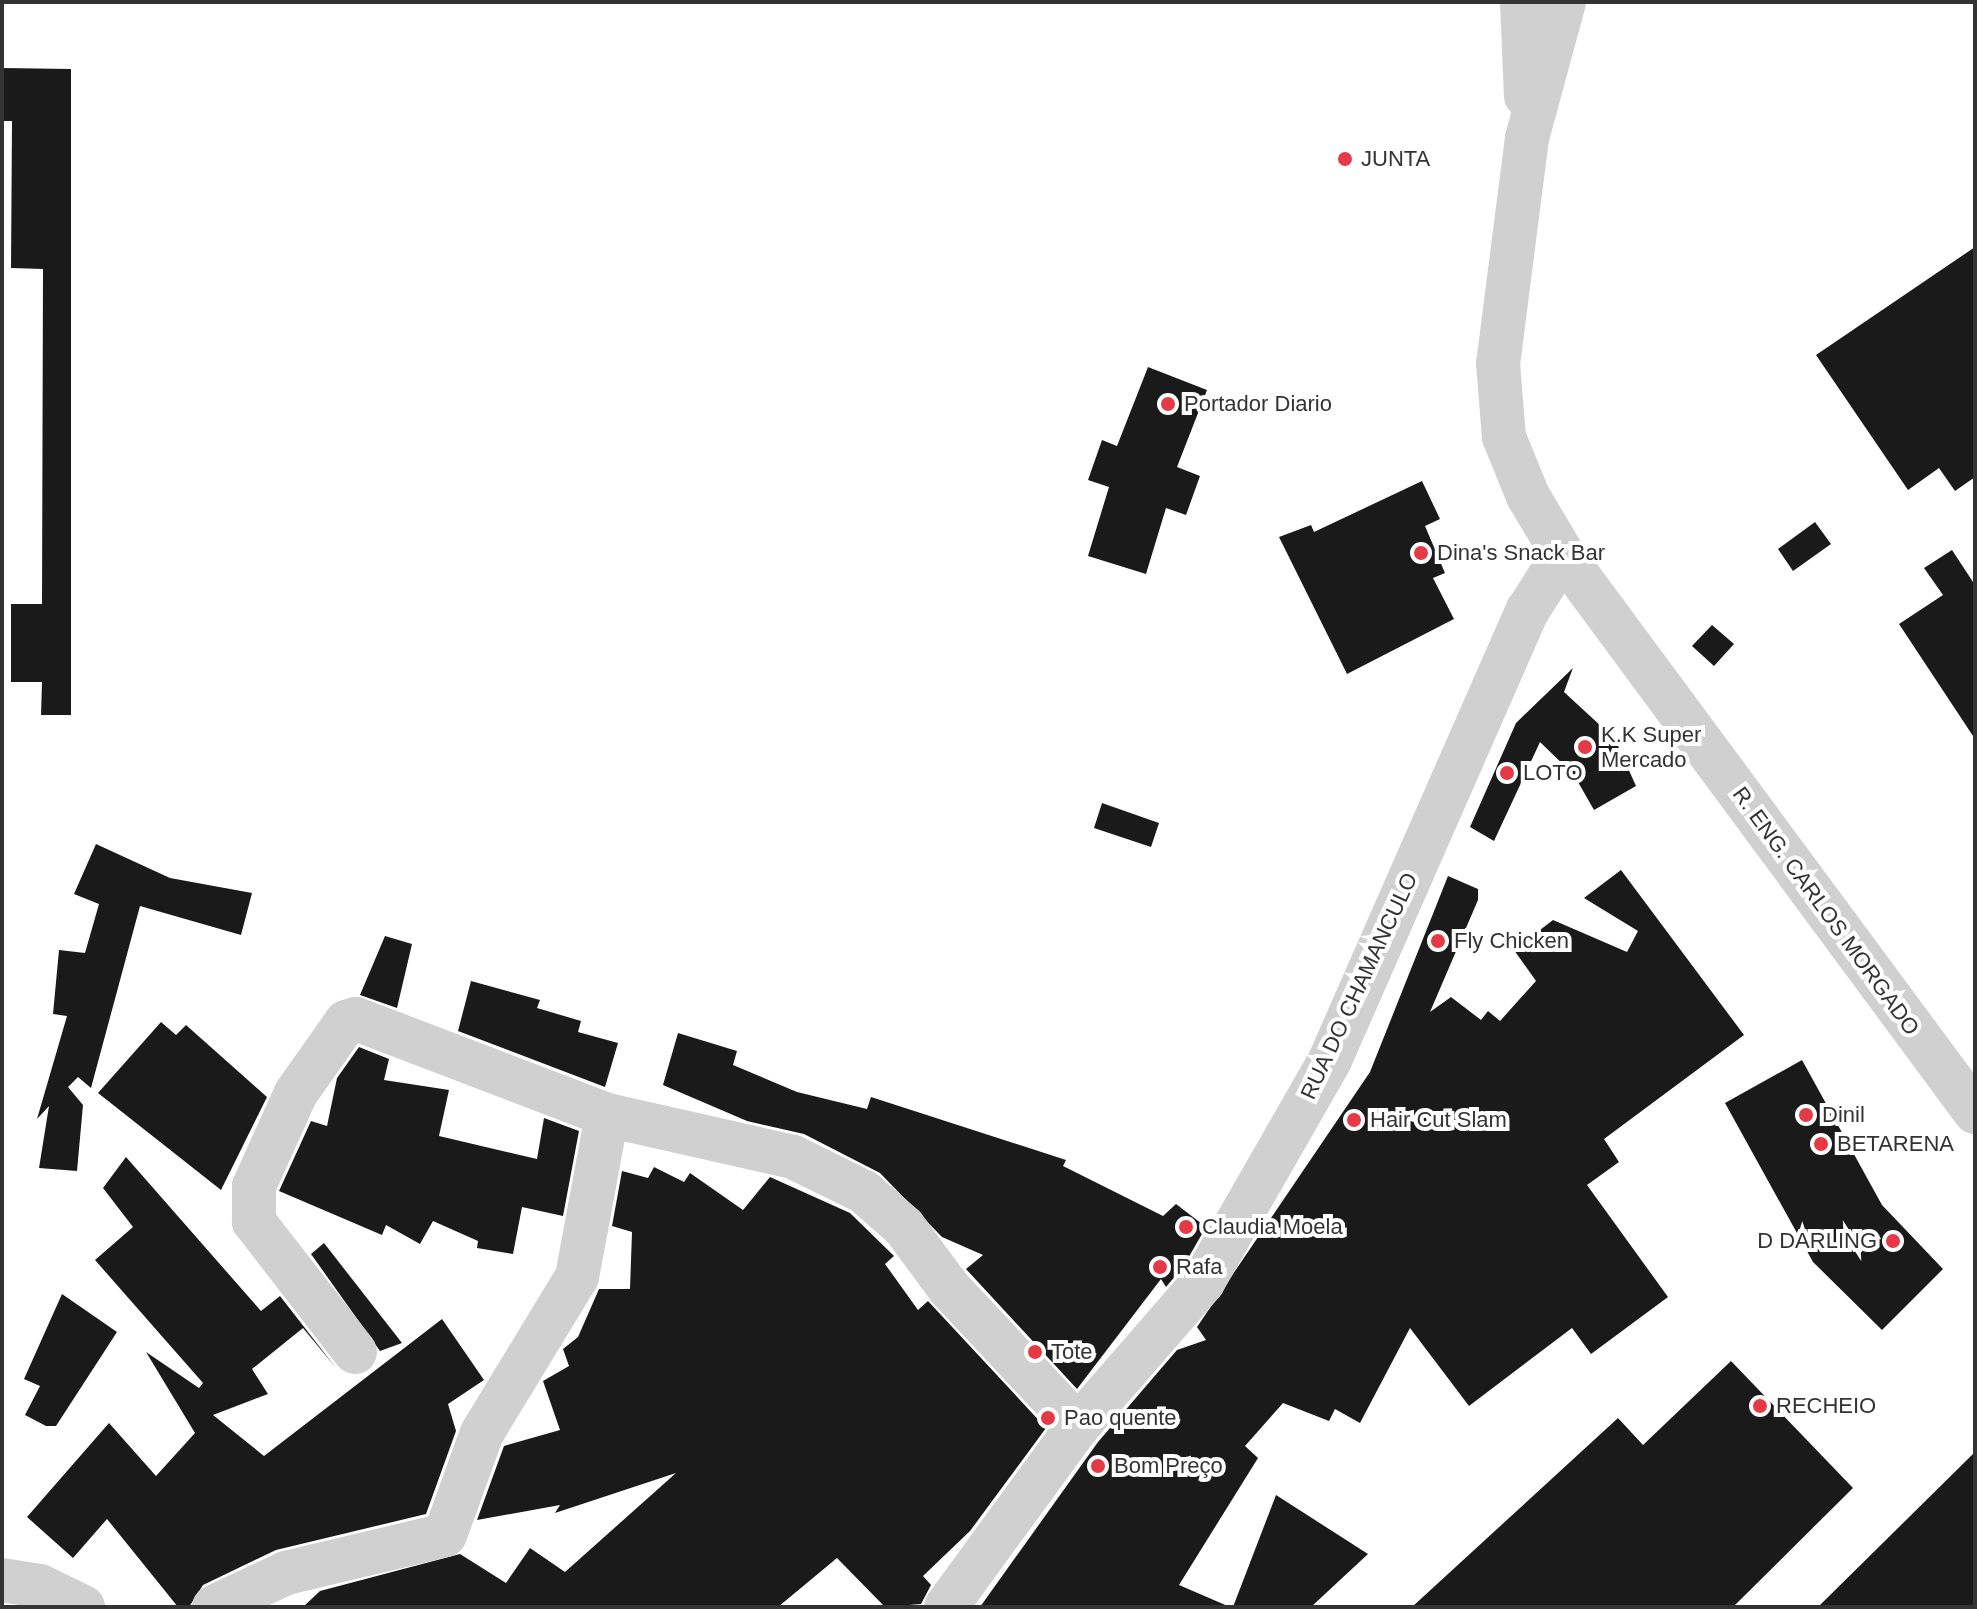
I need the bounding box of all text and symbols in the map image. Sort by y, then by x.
place label: JUNTA [1361,146,1430,172]
marker: JUNTA [1336,150,1354,168]
place label: Portador Diario [1184,391,1332,417]
marker: Portador Diario [1159,395,1177,413]
place label: Dina's Snack Bar [1437,540,1605,566]
marker: Dina's Snack Bar [1412,544,1430,562]
place label: K.K Super Mercado [1601,721,1701,772]
marker: K.K Super Mercado [1576,738,1594,756]
place label: LOTO [1523,760,1583,786]
marker: LOTO [1498,764,1516,782]
street label: R. ENG. CARLOS MORGADO [1727,782,1925,1040]
street label: RUA DO CHAMANCULO [1295,868,1423,1104]
place label: Fly Chicken [1454,928,1569,954]
marker: Fly Chicken [1429,932,1447,950]
place label: Dinil [1822,1102,1865,1128]
marker: Dinil [1797,1106,1815,1124]
place label: Hair Cut Slam [1370,1107,1507,1133]
marker: Hair Cut Slam [1345,1111,1363,1129]
place label: BETARENA [1837,1131,1954,1157]
marker: BETARENA [1812,1135,1830,1153]
place label: Claudia Moela [1202,1214,1343,1240]
marker: Claudia Moela [1177,1218,1195,1236]
place label: D DARLING [1757,1228,1877,1254]
marker: D DARLING [1884,1232,1902,1250]
place label: Rafa [1176,1254,1222,1280]
marker: Rafa [1151,1258,1169,1276]
place label: Tote [1051,1339,1093,1365]
marker: Tote [1026,1343,1044,1361]
place label: RECHEIO [1776,1393,1876,1419]
marker: RECHEIO [1751,1397,1769,1415]
place label: Pao quente [1064,1405,1177,1431]
marker: Pao quente [1039,1409,1057,1427]
place label: Bom Preço [1114,1453,1223,1479]
marker: Bom Preço [1089,1457,1107,1475]

